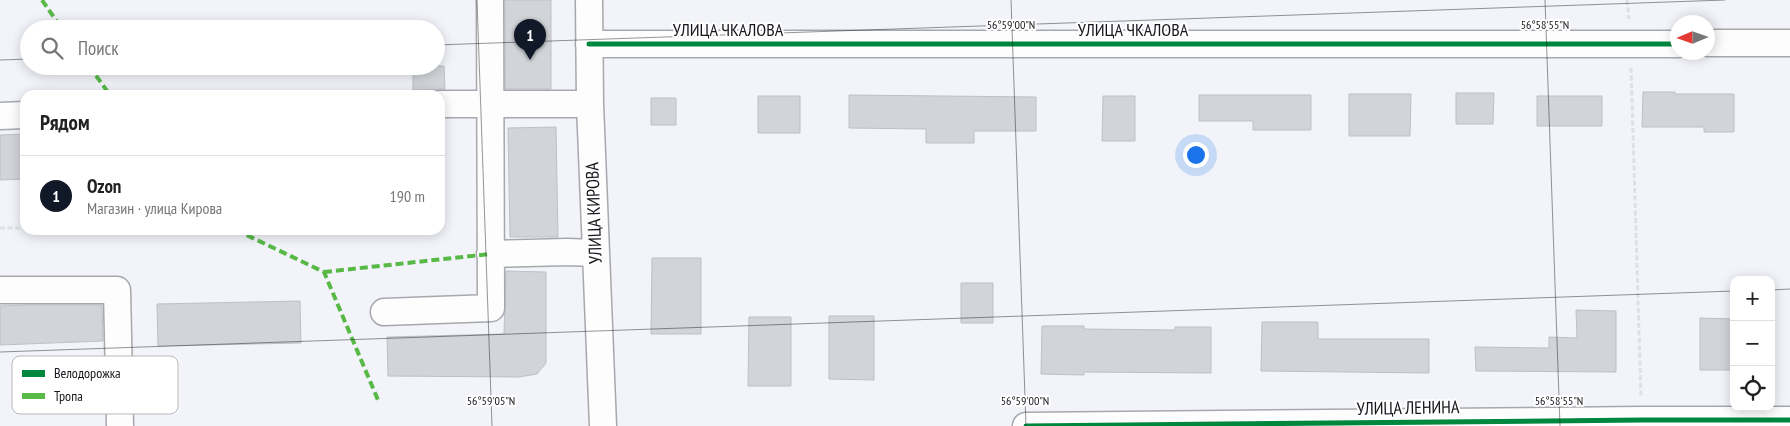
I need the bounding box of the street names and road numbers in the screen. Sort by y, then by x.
street label: УЛИЦА ЧКАЛОВА [673,18,784,41]
street label: УЛИЦА ЧКАЛОВА [1078,18,1189,41]
street label: УЛИЦА КИРОВА [580,161,607,264]
street label: УЛИЦА ЛЕНИНА [1356,395,1460,420]

